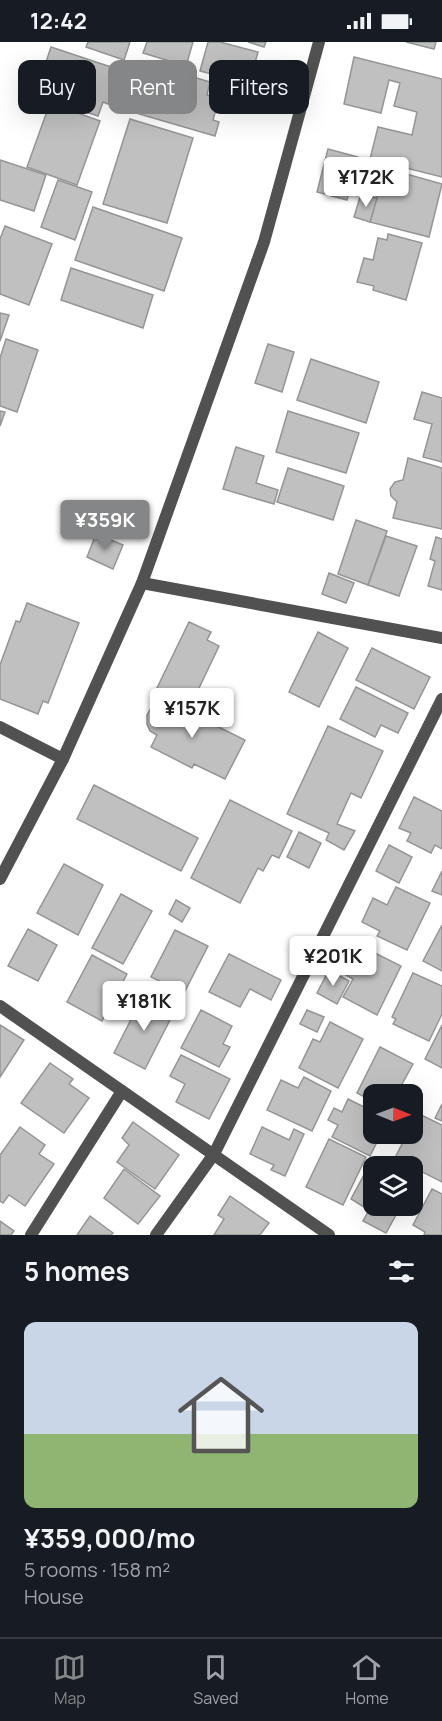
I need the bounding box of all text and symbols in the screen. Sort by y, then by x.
text: 12:42 [30,6,87,36]
chip: Buy [18,60,96,114]
chip: Rent [108,60,197,114]
chip: Filters [209,60,309,114]
pin: ¥172K [324,157,408,208]
text: ¥172K [338,163,394,190]
pin: ¥359K [63,500,147,551]
text: ¥359K [75,506,135,533]
pin: ¥157K [150,688,234,739]
text: ¥157K [164,694,220,721]
pin: ¥201K [291,936,375,987]
text: ¥201K [304,942,363,969]
pin: ¥181K [102,981,186,1032]
text: ¥181K [117,987,171,1014]
north arrow [363,1084,423,1144]
map controls [363,1084,423,1216]
button: layers [363,1156,423,1216]
text: 5 homes [24,1253,130,1289]
icon: filters [385,1255,418,1288]
icon: home [167,1361,275,1469]
text: ¥359,000/mo [24,1520,195,1556]
text: 5 rooms · 158 m² [24,1556,170,1583]
text: House [24,1583,84,1610]
tab: Map [53,1651,86,1709]
tab: Saved [193,1651,238,1709]
tab: Home [345,1651,389,1709]

